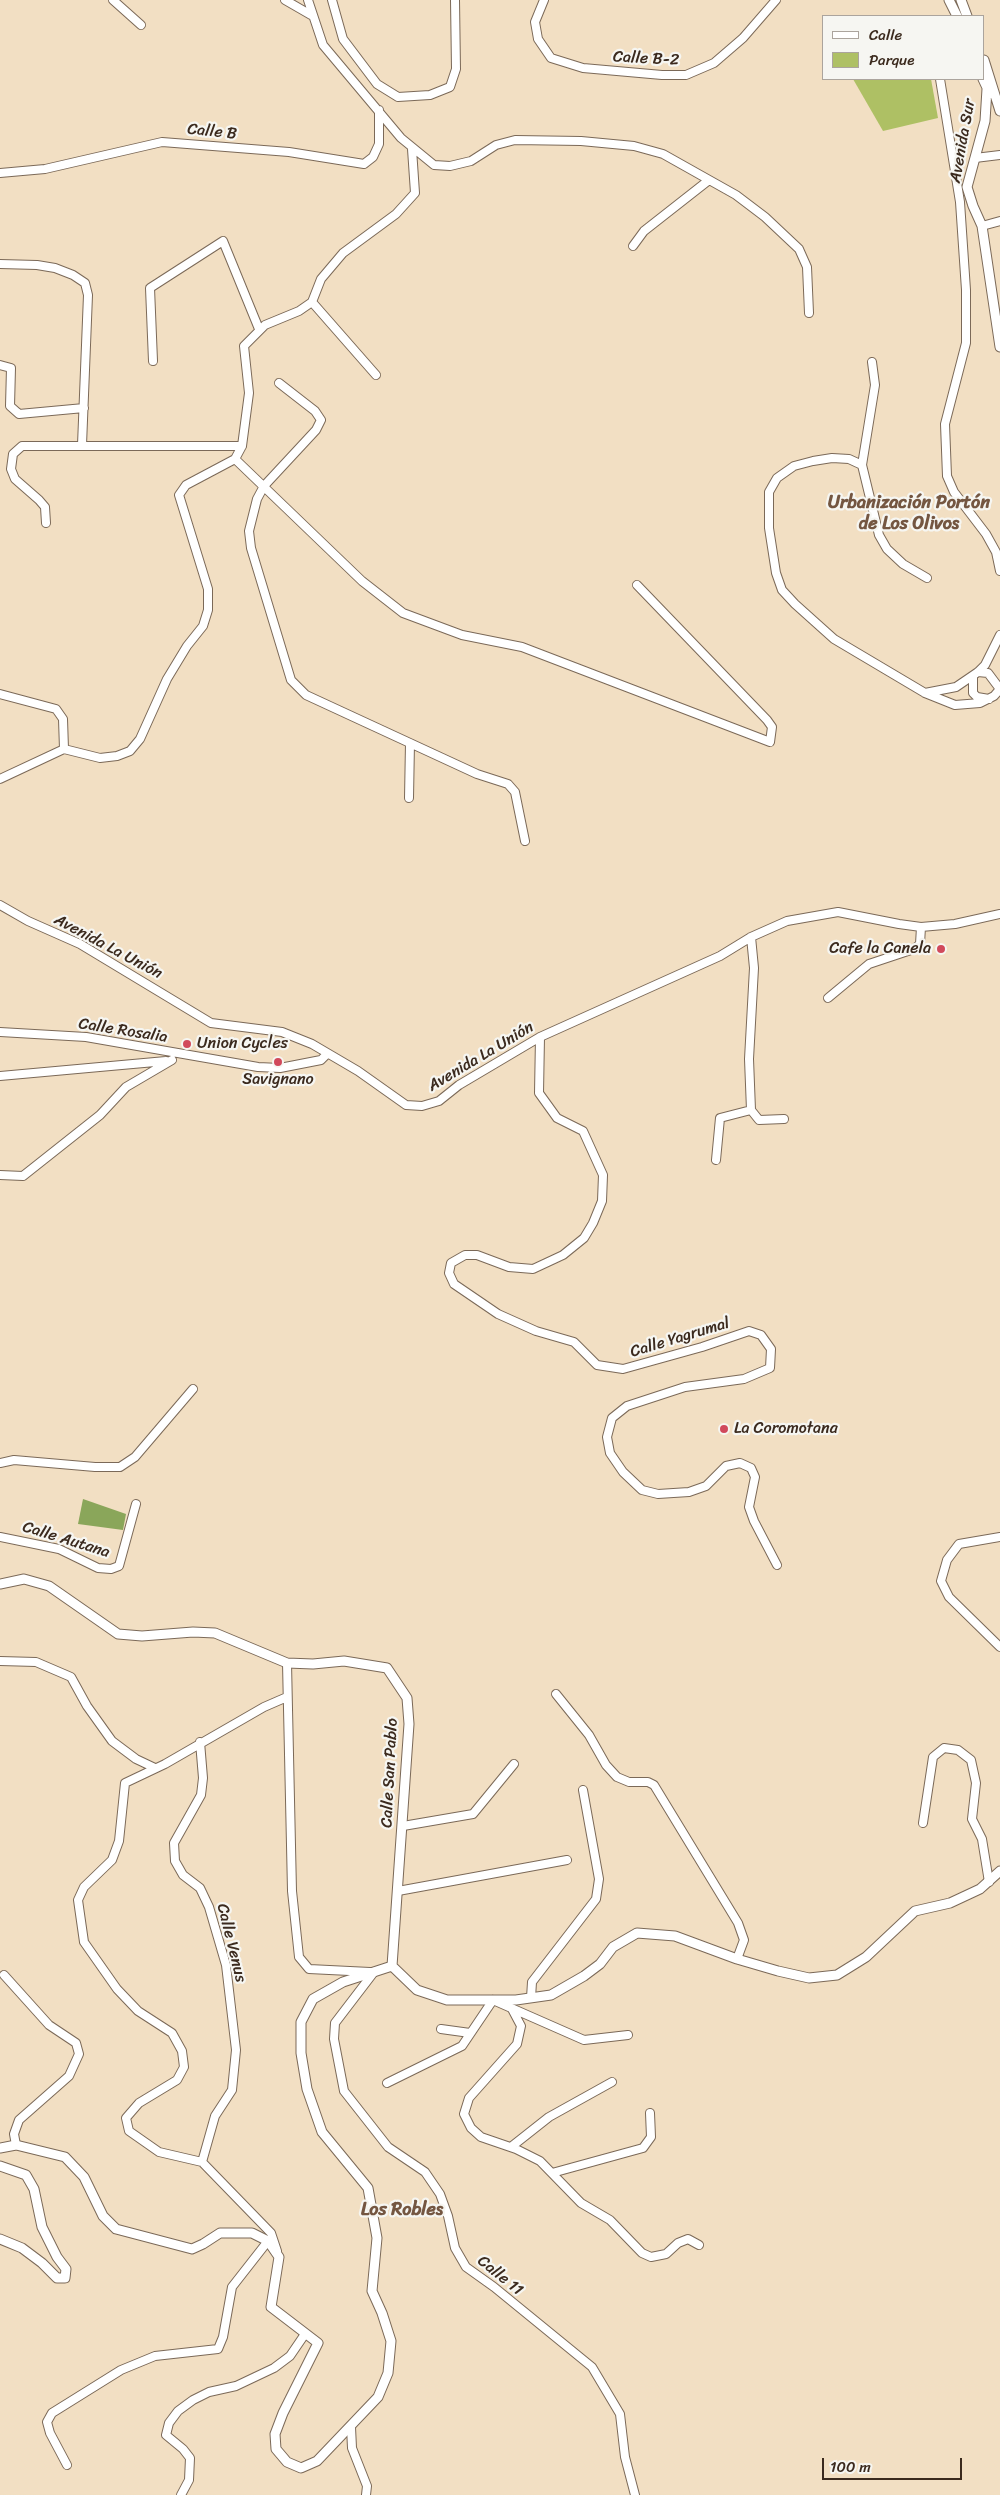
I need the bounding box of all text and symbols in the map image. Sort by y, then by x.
legend [822,15,985,80]
text: Calle [869,22,902,48]
text: Parque [869,47,914,73]
street label: Calle B-2 [612,48,680,70]
street label: Avenida Sur [946,97,980,185]
street label: Calle B [186,120,238,144]
district label: Urbanización Portón de Los Olivos [828,492,990,534]
street label: Avenida La Unión [51,910,165,984]
place label: Cafe la Canela [829,939,931,959]
marker: Cafe la Canela [935,943,947,955]
street label: Calle Rosalia [77,1014,169,1048]
street label: Avenida La Unión [425,1018,537,1096]
place label: Union Cycles [197,1034,288,1054]
marker: Union Cycles [181,1038,193,1050]
marker: Savignano [272,1056,284,1068]
place label: Savignano [242,1070,314,1090]
street label: Calle Yagrumal [628,1314,732,1362]
place label: La Coromotana [734,1419,838,1439]
marker: La Coromotana [718,1423,730,1435]
street label: Calle Autana [20,1518,112,1562]
street label: Calle San Pablo [378,1718,402,1828]
street label: Calle Venus [212,1902,250,1984]
district label: Los Robles [361,2199,443,2221]
street label: Calle 11 [473,2252,527,2300]
scale bar [825,2448,965,2480]
text: 100 m [830,2454,871,2480]

